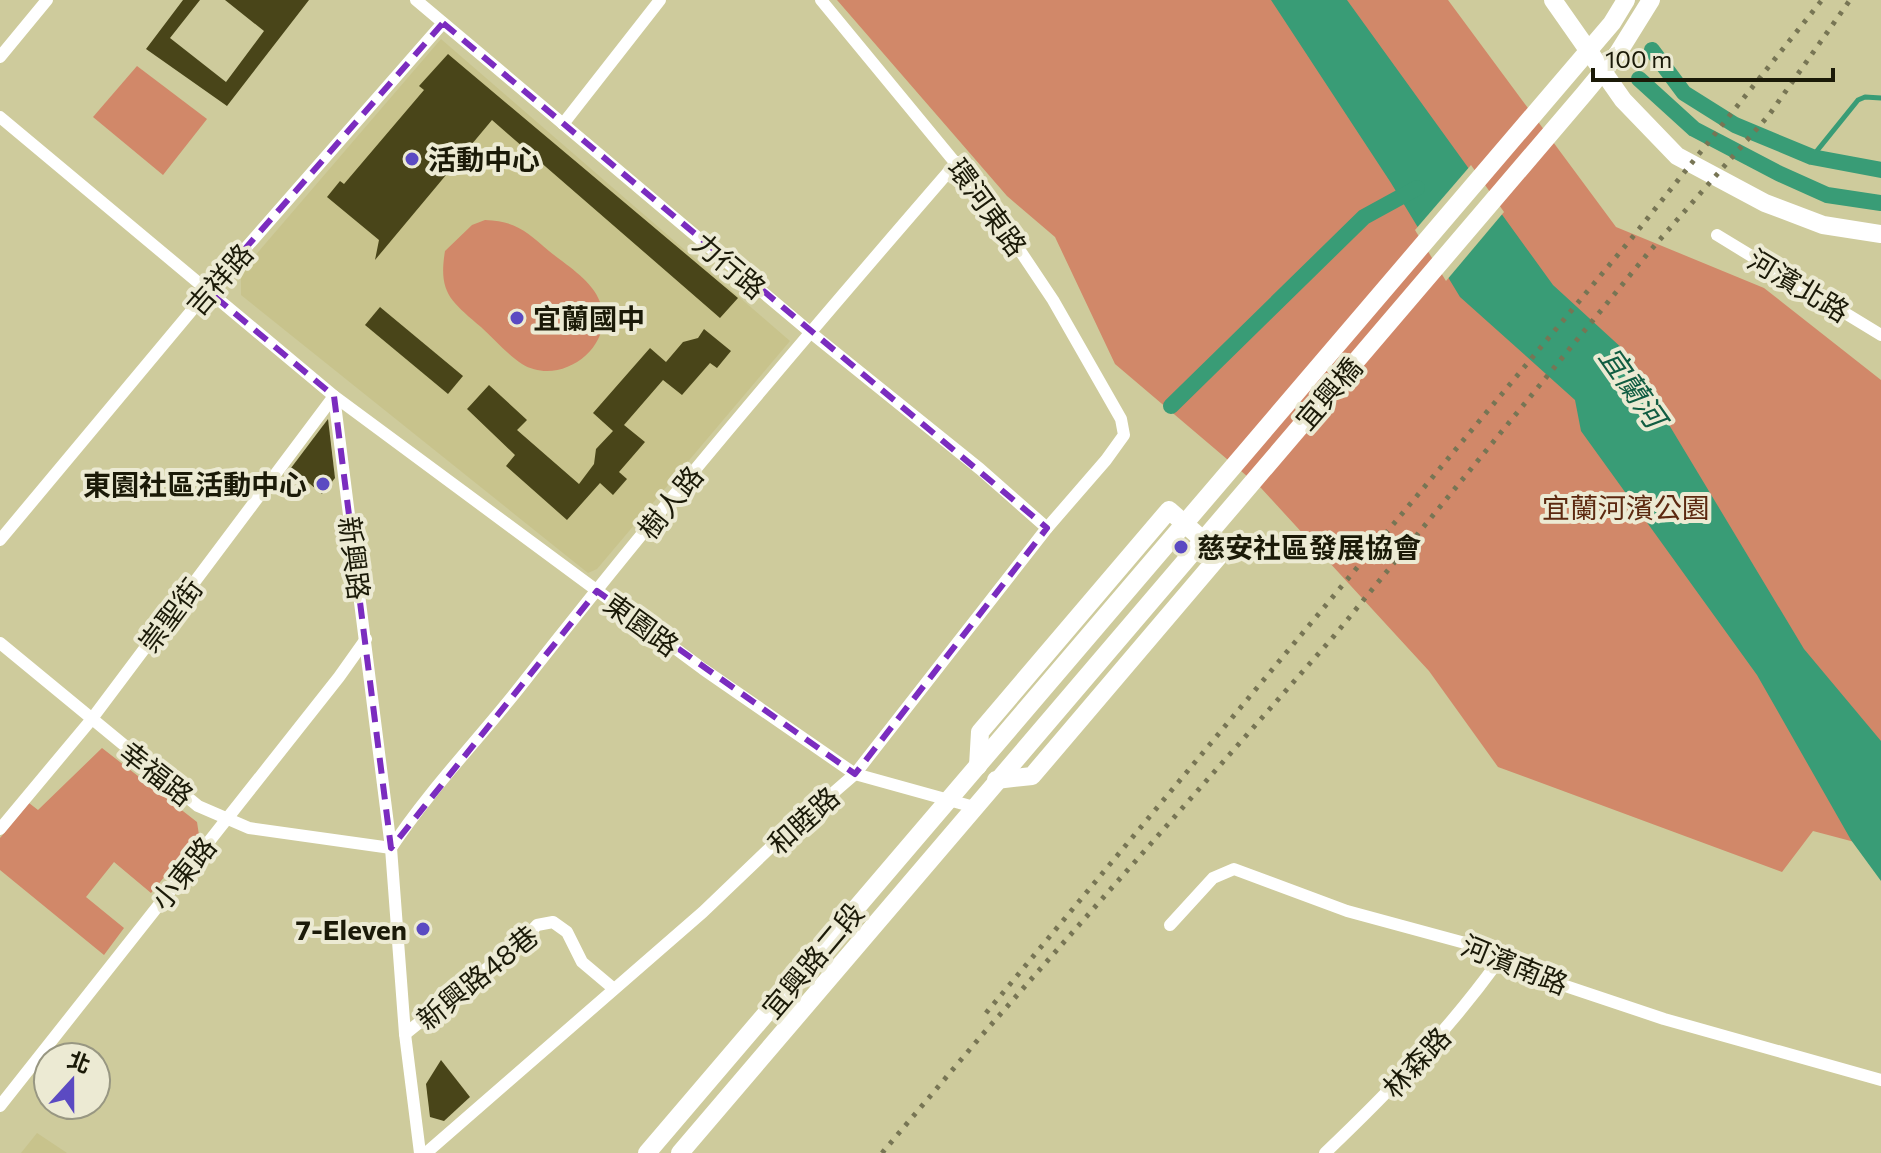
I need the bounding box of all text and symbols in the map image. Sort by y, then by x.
scale bar [1593,32,1833,82]
text: 100 m [1605,44,1672,73]
place label: 活動中心 [428,142,540,176]
marker: 活動中心 [403,150,421,168]
street label: 環河東路 [941,152,1035,262]
street label: 力行路 [687,225,773,305]
street label: 吉祥路 [179,236,259,322]
street label: 河濱北路 [1742,242,1856,328]
place label: 宜蘭國中 [533,301,645,335]
marker: 宜蘭國中 [508,309,526,327]
water label: 宜蘭河 [1593,339,1678,438]
street label: 宜興橋 [1288,350,1368,436]
street label: 樹人路 [630,459,710,545]
place label: 東園社區活動中心 [83,467,307,501]
marker: 東園社區活動中心 [314,475,332,493]
park label: 宜蘭河濱公園 [1542,490,1710,524]
street label: 新興路 [333,514,377,602]
place label: 慈安社區發展協會 [1197,530,1421,564]
marker: 慈安社區發展協會 [1172,538,1190,556]
street label: 崇聖街 [131,571,209,659]
street label: 東園路 [598,586,686,662]
street label: 幸福路 [113,734,201,812]
street label: 和睦路 [760,779,846,861]
street label: 小東路 [143,830,223,916]
street label: 宜興路二段 [754,895,870,1025]
place label: 7-Eleven [296,912,407,946]
street label: 新興路48巷 [410,918,544,1036]
marker: 7-Eleven [414,920,432,938]
street label: 河濱南路 [1457,927,1573,1001]
street label: 林森路 [1375,1020,1457,1104]
north arrow [32,1041,112,1121]
text: 北 [64,1045,94,1078]

